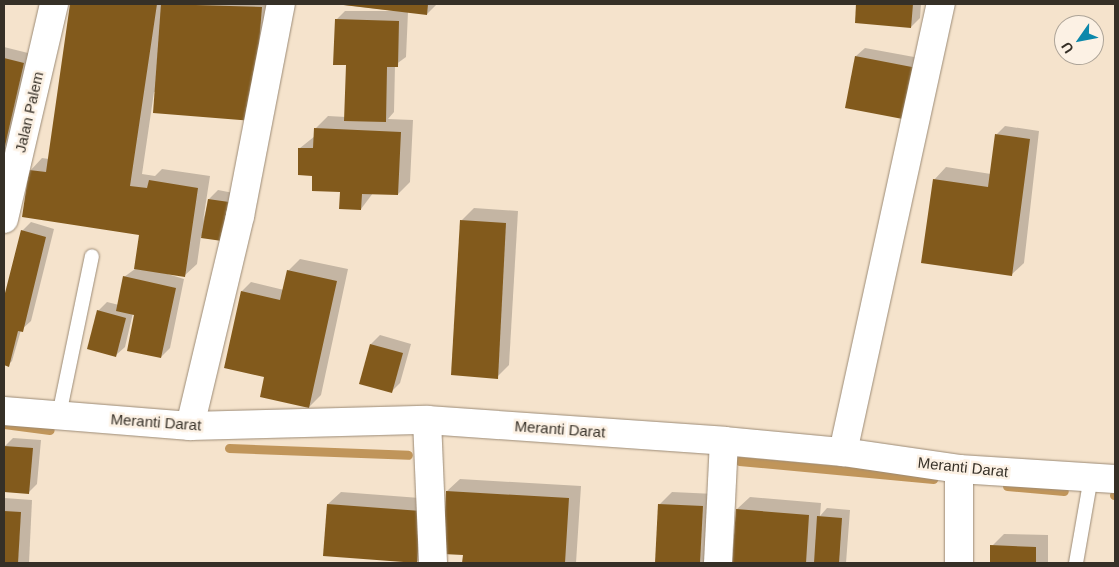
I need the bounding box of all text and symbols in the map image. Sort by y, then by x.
north arrow [1054,15,1104,65]
text: U [1058,39,1077,56]
street label: Jalan Palem [11,70,47,154]
street label: Meranti Darat [110,410,202,434]
street label: Meranti Darat [514,417,606,441]
street label: Meranti Darat [917,453,1009,481]

